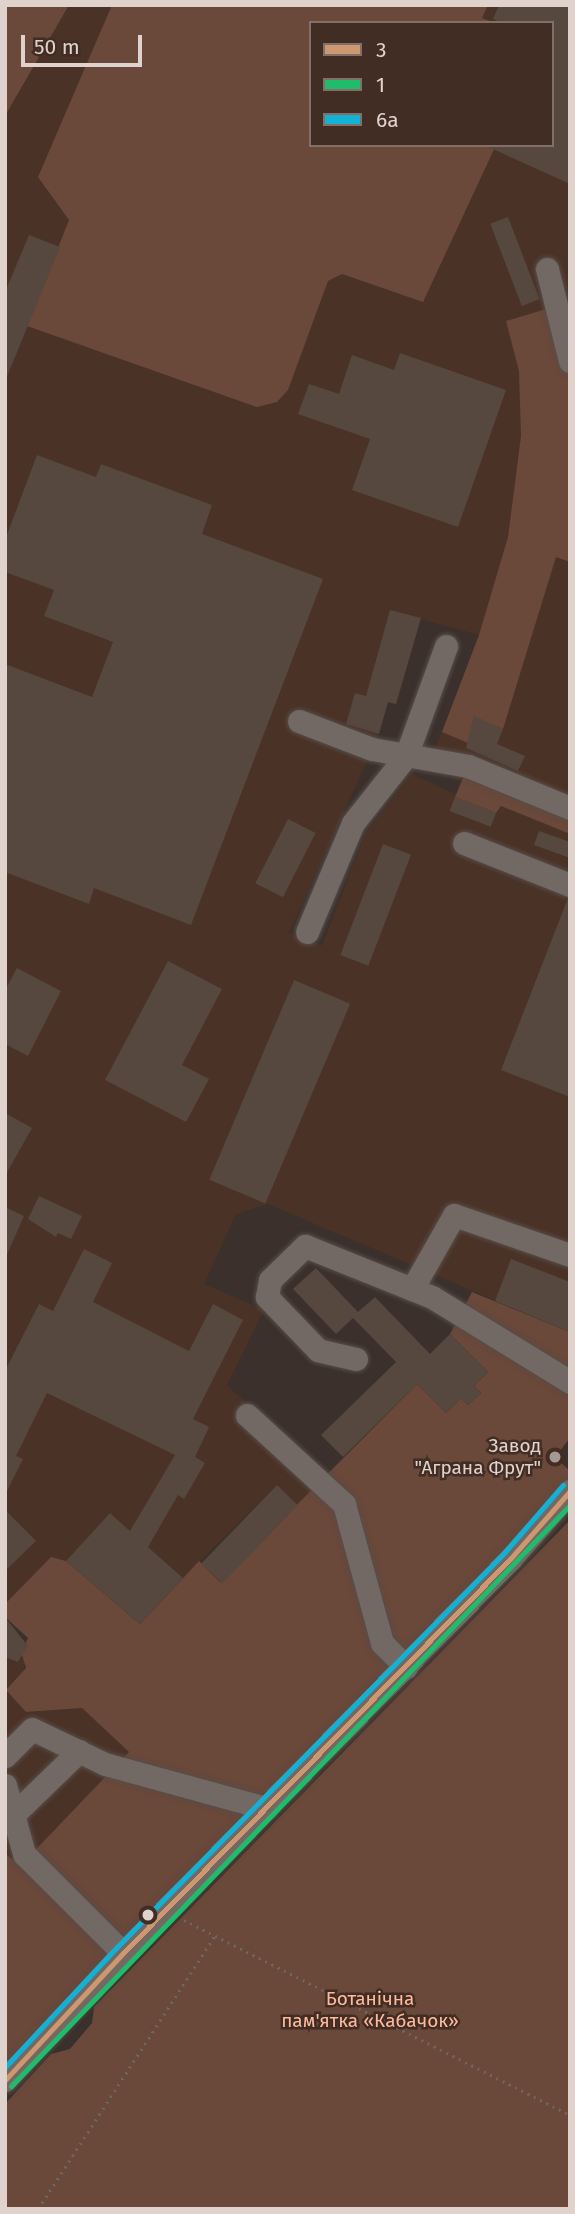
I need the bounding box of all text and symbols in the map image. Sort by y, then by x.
scale bar [24,21,145,65]
legend [309,21,554,147]
text: 50 m [34,34,80,60]
text: 3 [376,37,386,63]
text: 1 [376,72,385,98]
text: 6а [376,107,399,133]
place label: Завод "Аграна Фрут" [414,1435,541,1479]
marker: Завод "Аграна Фрут" [547,1449,563,1465]
unlabelled marker [141,1908,155,1922]
park label: Ботанічна пам'ятка «Кабачок» [281,1988,459,2032]

